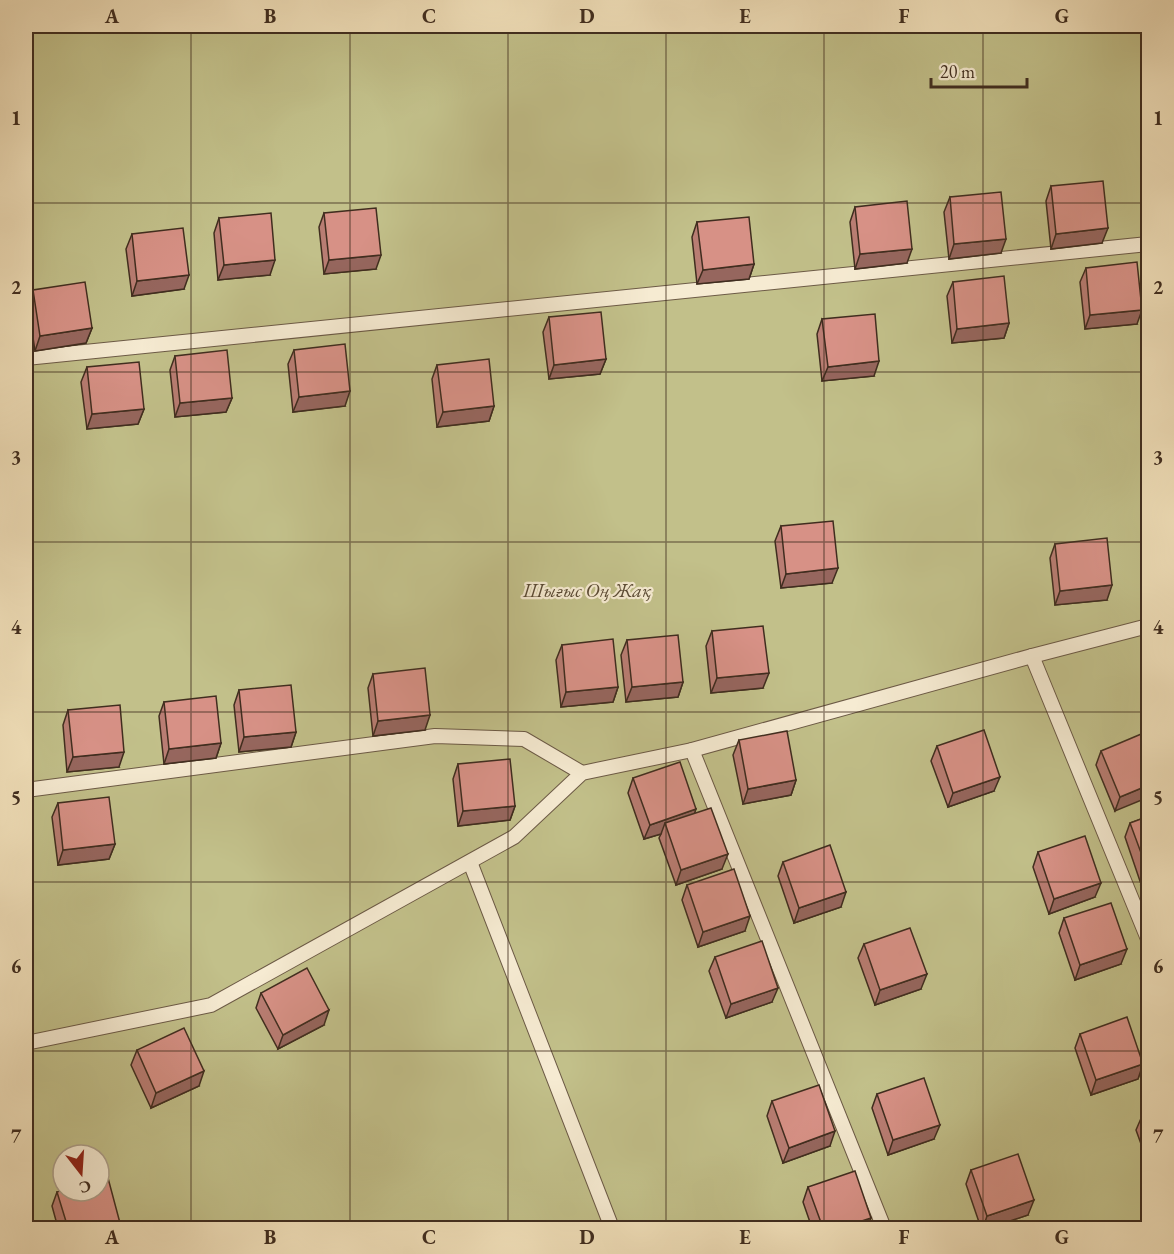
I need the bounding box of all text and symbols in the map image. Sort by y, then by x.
text: A [104,3,120,29]
text: B [264,3,276,29]
text: C [422,3,436,29]
text: D [579,3,595,29]
text: E [739,3,751,29]
text: F [899,3,910,29]
text: G [1055,3,1069,29]
scale bar [931,51,1027,89]
text: 20 m [940,60,975,83]
text: 1 [11,105,21,131]
text: 1 [1153,105,1163,131]
text: 2 [11,274,22,300]
text: 2 [1153,274,1164,300]
text: 3 [11,444,21,470]
text: 3 [1153,444,1163,470]
park label: Шығыс Оң Жақ [522,577,652,603]
text: 4 [11,614,22,640]
text: 4 [1153,614,1164,640]
text: 5 [11,784,21,810]
text: 5 [1153,784,1163,810]
text: 6 [11,953,22,979]
text: 6 [1153,953,1164,979]
text: 7 [11,1123,22,1149]
text: 7 [1153,1123,1164,1149]
north arrow [51,1143,111,1203]
text: С [77,1175,94,1199]
text: A [104,1224,120,1250]
text: B [264,1224,276,1250]
text: C [422,1224,436,1250]
text: D [579,1224,595,1250]
text: E [739,1224,751,1250]
text: F [899,1224,910,1250]
text: G [1055,1224,1069,1250]

